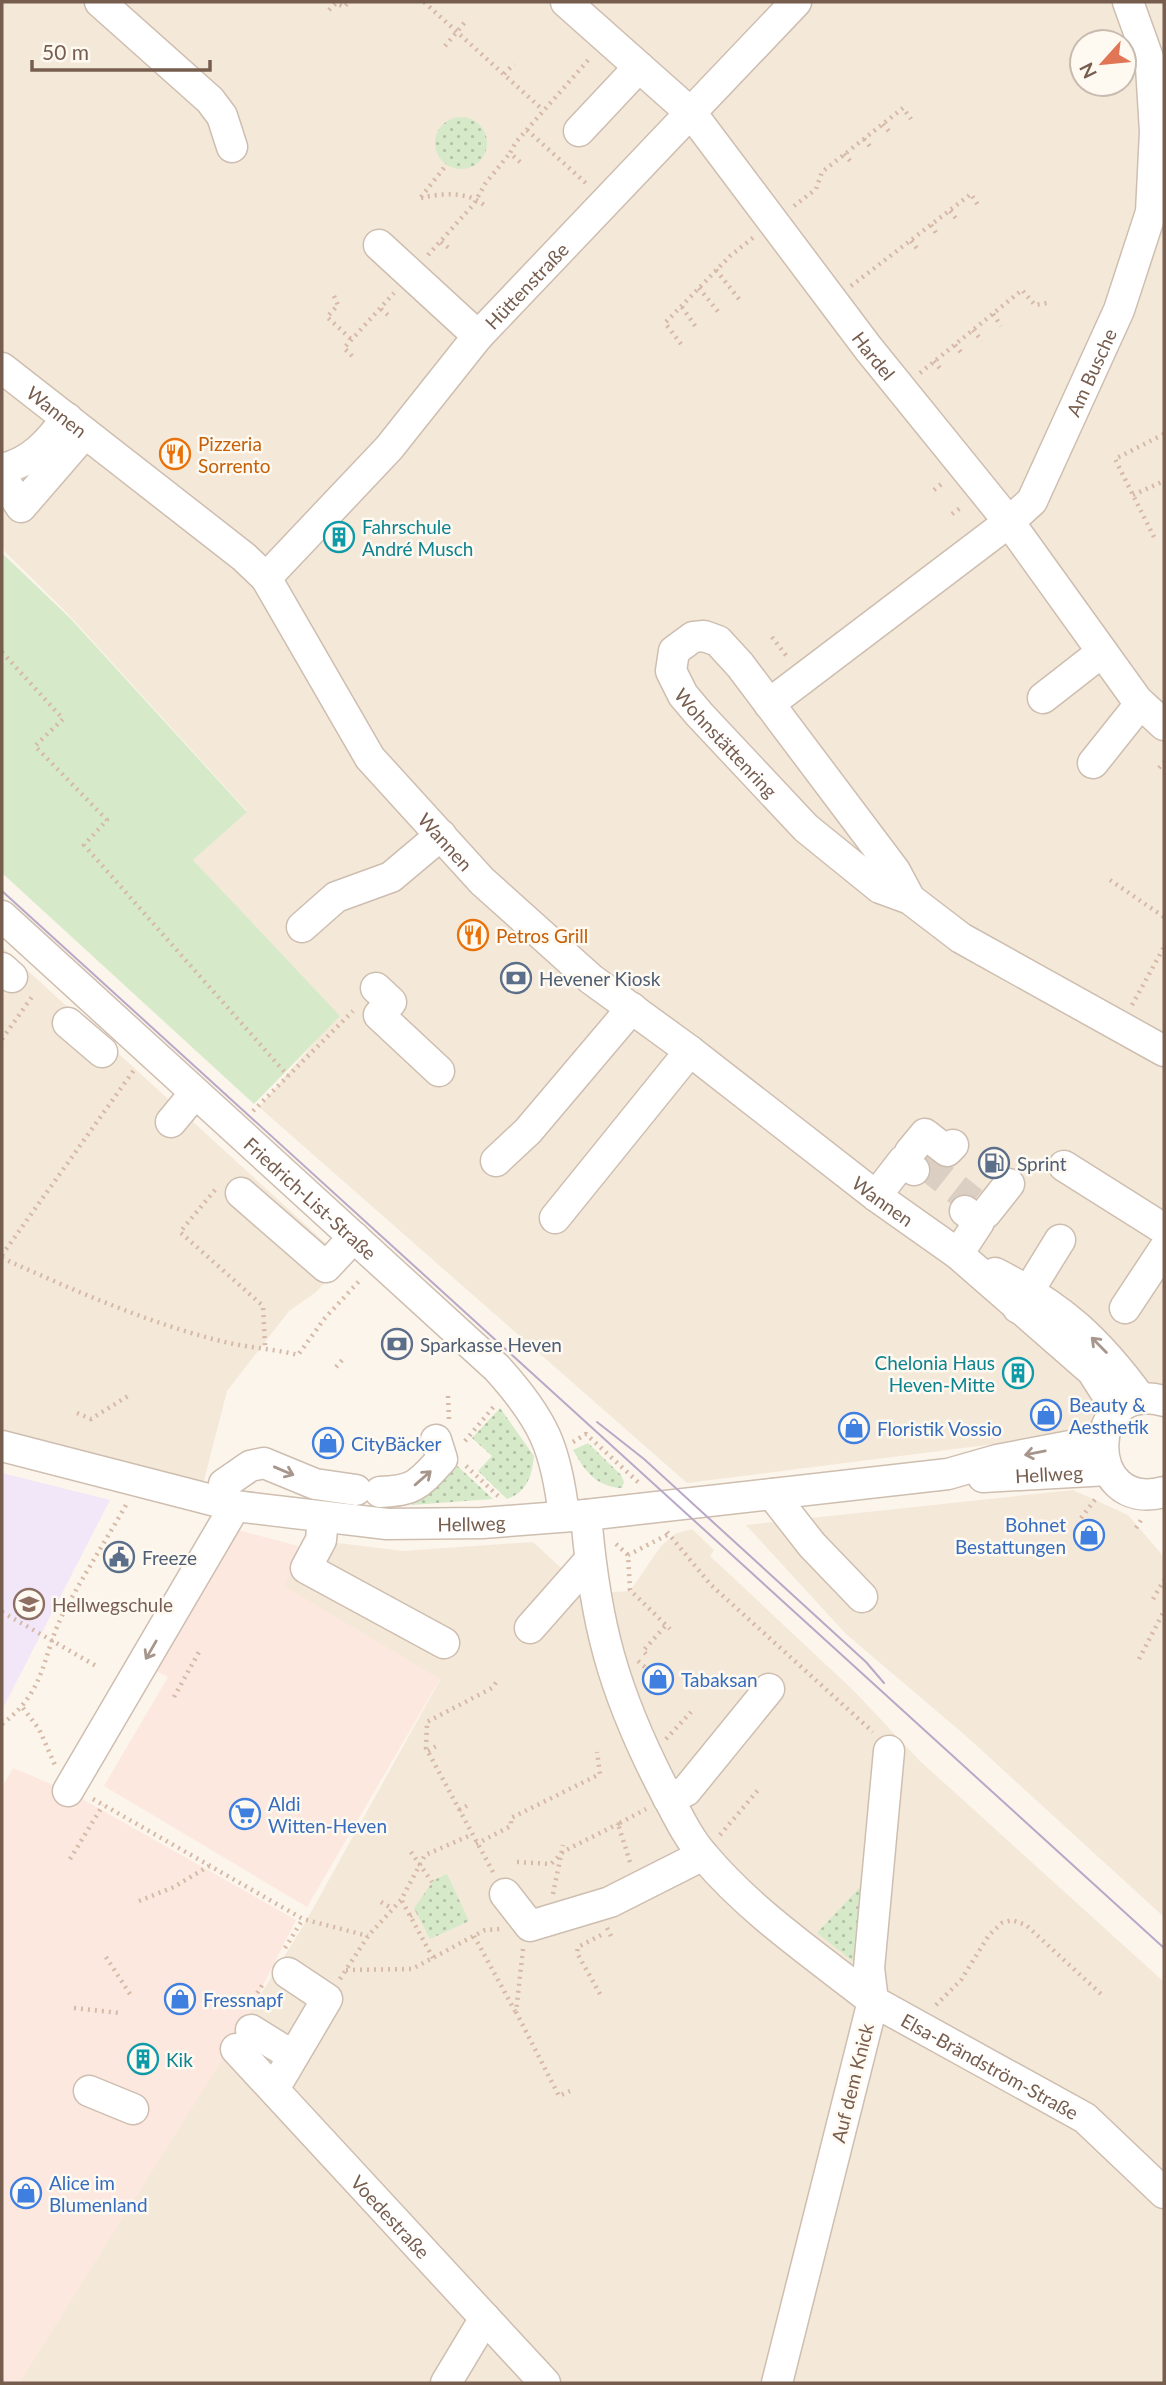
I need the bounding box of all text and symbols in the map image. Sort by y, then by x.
scale bar [32,28,210,72]
north arrow [1068,28,1138,98]
text: 50 m [42,39,89,64]
text: N [1074,59,1101,83]
street label: Hüttenstraße [480,237,573,333]
street label: Am Busche [1061,325,1121,420]
street label: Hardel [848,327,900,384]
street label: Wannen [23,380,92,442]
place label: Pizzeria Sorrento [198,432,271,477]
restaurant icon: Pizzeria Sorrento [158,437,192,471]
place label: Fahrschule André Musch [362,515,473,560]
building icon: Fahrschule André Musch [322,520,356,554]
street label: Wohnstättenring [670,683,783,802]
street label: Wannen [414,808,478,875]
restaurant icon: Petros Grill [456,918,490,952]
place label: Petros Grill [496,924,588,947]
bank icon: Hevener Kiosk [499,961,533,995]
place label: Hevener Kiosk [539,967,661,990]
street label: Friedrich-List-Straße [240,1132,381,1264]
fuel station icon: Sprint [977,1146,1011,1180]
place label: Sprint [1017,1152,1067,1175]
street label: Wannen [848,1171,918,1230]
bank icon: Sparkasse Heven [380,1327,414,1361]
place label: Sparkasse Heven [420,1333,562,1356]
one-way arrow [1091,1337,1108,1354]
place label: Chelonia Haus Heven-Mitte [874,1351,995,1396]
building icon: Chelonia Haus Heven-Mitte [1001,1356,1035,1390]
place label: Beauty & Aesthetik [1069,1393,1149,1438]
shop icon: Beauty & Aesthetik [1029,1398,1063,1432]
shop icon: Floristik Vossio [837,1411,871,1445]
place label: Floristik Vossio [877,1417,1002,1440]
shop icon: CityBäcker [311,1426,345,1460]
place label: CityBäcker [351,1432,441,1455]
one-way arrow [1024,1447,1047,1460]
street label: Hellweg [1014,1460,1084,1487]
one-way arrow [273,1466,294,1479]
one-way arrow [414,1470,432,1486]
street label: Hellweg [437,1510,506,1535]
place label: Bohnet Bestattungen [955,1513,1066,1558]
shop icon: Bohnet Bestattungen [1072,1518,1106,1552]
public building icon: Freeze [102,1540,136,1574]
place label: Freeze [142,1546,197,1569]
school or university icon: Hellwegschule [12,1587,46,1621]
place label: Hellwegschule [52,1593,173,1616]
one-way arrow [144,1639,158,1659]
shop icon: Tabaksan [641,1662,675,1696]
place label: Tabaksan [681,1668,758,1691]
place label: Aldi Witten-Heven [268,1792,387,1837]
supermarket icon: Aldi Witten-Heven [228,1797,262,1831]
shop icon: Fressnapf [163,1982,197,2016]
place label: Fressnapf [203,1988,283,2011]
street label: Elsa-Brändström-Straße [898,2008,1083,2124]
street label: Auf dem Knick [826,2021,878,2145]
building icon: Kik [126,2042,160,2076]
place label: Kik [166,2048,193,2071]
street label: Voedestraße [347,2170,435,2263]
place label: Alice im Blumenland [49,2171,148,2216]
shop icon: Alice im Blumenland [9,2176,43,2210]

